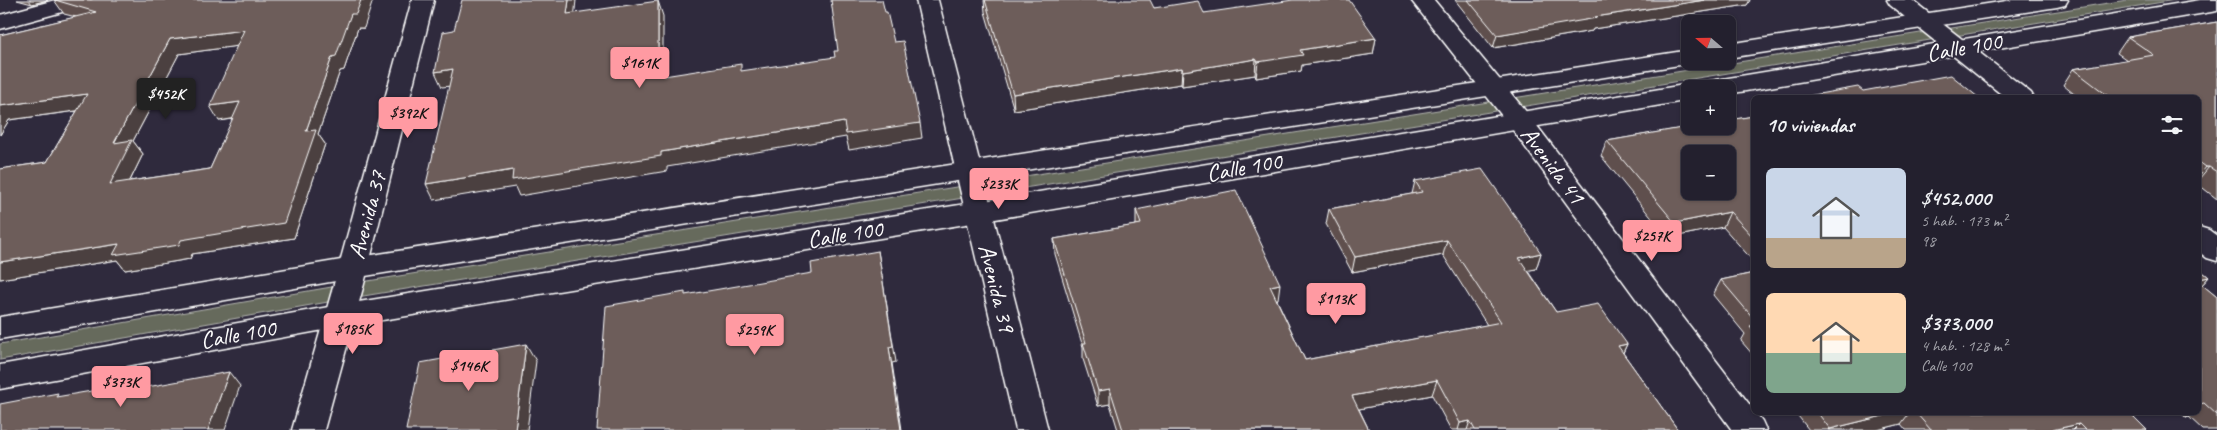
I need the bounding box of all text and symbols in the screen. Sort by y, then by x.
north arrow [1681,15,1736,70]
map controls [1681,15,1736,200]
street label: Calle 100 [1924,25,2006,68]
pin: $161K [605,46,675,89]
text: $161K [621,53,659,73]
pin: $452K [131,78,201,120]
button: + [1681,80,1736,135]
text: $452K [148,84,184,104]
pin: $392K [373,96,443,139]
text: $392K [390,103,426,123]
icon: filters [2158,111,2186,139]
text: 10 viviendas [1766,112,1854,138]
street label: Avenida 41 [1514,120,1593,211]
street label: Calle 100 [1204,145,1286,188]
button: − [1681,145,1736,200]
street label: Avenida 37 [341,167,393,262]
pin: $233K [964,168,1034,210]
text: $233K [981,174,1017,194]
text: $452,000 [1921,185,1991,211]
icon: home [1806,188,1866,248]
text: 5 hab. · 173 m² [1921,211,2007,231]
street label: Calle 100 [805,213,887,255]
pin: $257K [1617,220,1687,262]
text: $257K [1634,226,1670,246]
text: 98 [1921,231,1935,251]
street label: Avenida 39 [972,241,1023,337]
pin: $113K [1301,282,1371,325]
text: $113K [1318,289,1354,309]
text: $373,000 [1921,310,1991,336]
street label: Calle 100 [198,312,280,355]
pin: $185K [318,312,388,355]
icon: home [1806,313,1866,373]
pin: $259K [720,314,790,356]
text: $185K [335,319,371,339]
text: $259K [737,320,773,340]
text: 4 hab. · 128 m² [1921,336,2007,356]
pin: $146K [434,350,504,392]
text: $146K [450,356,488,376]
text: Calle 100 [1921,356,1972,376]
pin: $373K [86,366,156,408]
text: $373K [103,372,139,392]

